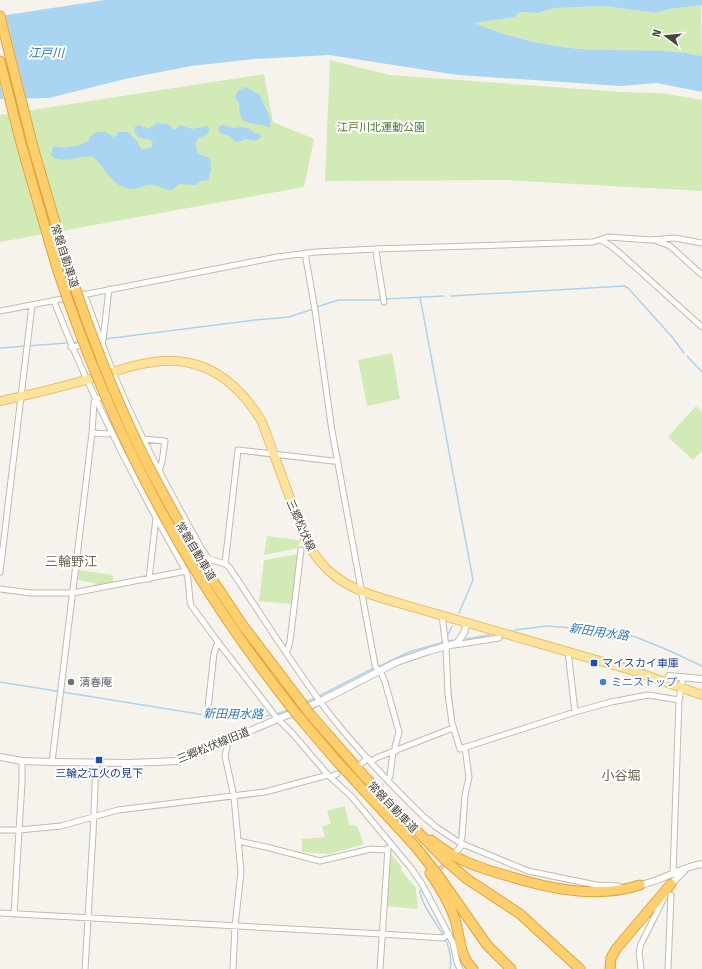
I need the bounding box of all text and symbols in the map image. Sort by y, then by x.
north arrow [646,16,686,56]
text: N [650,28,664,39]
water label: 江戸川 [28,46,66,60]
park label: 江戸川北運動公園 [337,121,425,134]
street label: 常磐自動車道 [48,223,81,290]
street label: 三郷松伏線 [283,497,318,553]
street label: 常磐自動車道 [173,520,218,583]
district label: 三輪野江 [45,554,97,569]
water label: 新田用水路 [568,621,631,643]
place label: マイスカイ車庫 [602,657,679,670]
marker: マイスカイ車庫 [589,658,599,668]
place label: 清春庵 [79,676,112,689]
place label: ミニストップ [611,676,677,689]
marker: 清春庵 [66,677,76,687]
marker: ミニストップ [598,677,608,687]
water label: 新田用水路 [203,706,264,722]
street label: 三郷松伏線旧道 [175,725,251,766]
marker: 三輪之江火の見下 [94,755,104,765]
place label: 三輪之江火の見下 [55,767,143,780]
district label: 小谷堀 [601,768,641,783]
street label: 常磐自動車道 [365,779,420,836]

